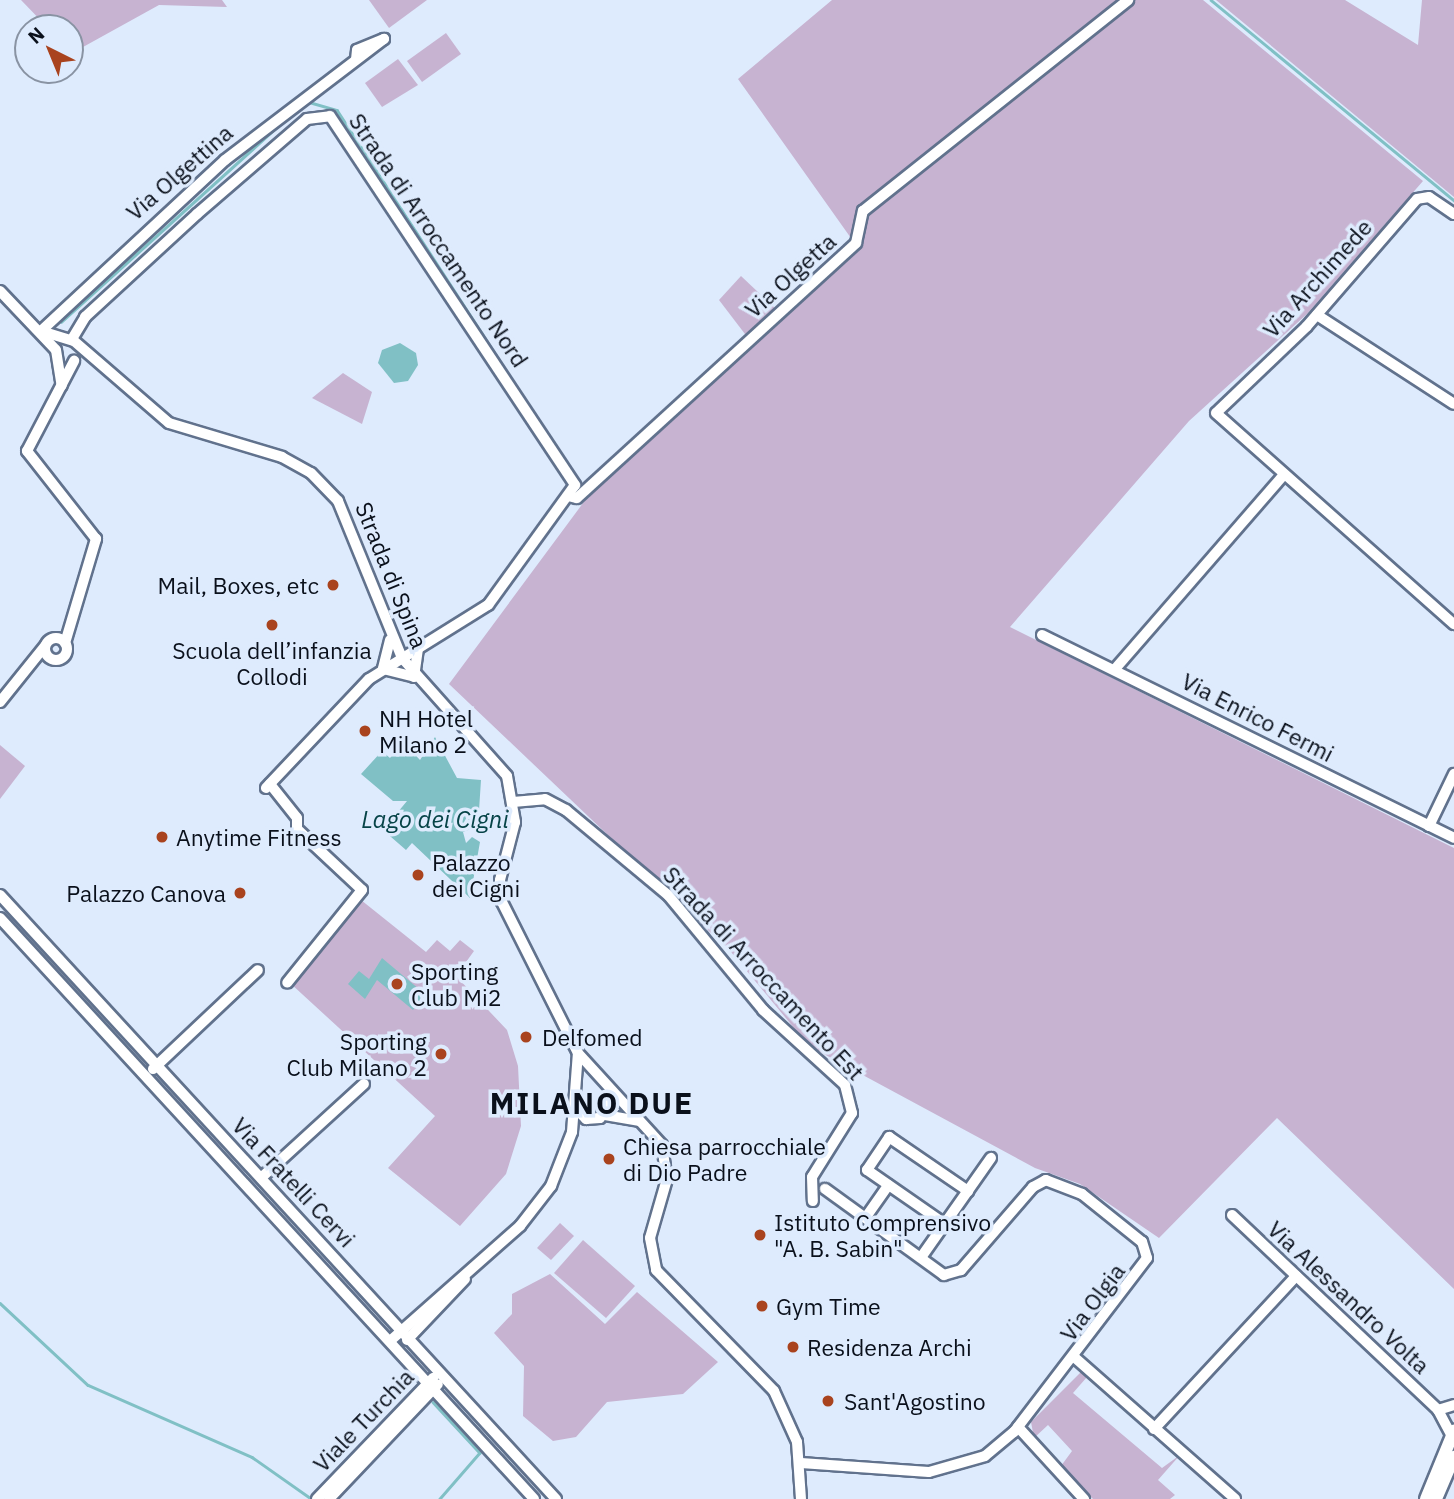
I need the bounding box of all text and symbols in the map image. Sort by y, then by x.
north arrow [14,14,84,84]
text: N [23,22,49,49]
street label: Strada di Arroccamento Nord [344,108,534,372]
street label: Via Olgettina [120,118,238,226]
street label: Via Archimede [1257,213,1377,343]
street label: Via Olgetta [739,227,841,323]
street label: Strada di Spina [350,498,434,652]
place label: Mail, Boxes, etc [158,571,319,599]
marker: Mail, Boxes, etc [325,577,341,593]
marker: Scuola dell’infanzia Collodi [264,617,280,633]
place label: Scuola dell’infanzia Collodi [172,636,372,690]
street label: Via Enrico Fermi [1177,667,1339,767]
place label: NH Hotel Milano 2 [379,704,473,758]
marker: NH Hotel Milano 2 [357,723,373,739]
water label: Lago dei Cigni [361,806,509,834]
place label: Anytime Fitness [176,823,342,851]
marker: Anytime Fitness [154,829,170,845]
place label: Palazzo dei Cigni [432,848,520,902]
street label: Strada di Arroccamento Est [658,861,870,1085]
marker: Palazzo dei Cigni [410,867,426,883]
place label: Palazzo Canova [66,879,226,907]
marker: Palazzo Canova [232,885,248,901]
place label: Sporting Club Mi2 [411,957,502,1011]
marker: Sporting Club Mi2 [389,976,405,992]
place label: Delfomed [542,1023,643,1051]
place label: Sporting Club Milano 2 [286,1027,427,1081]
marker: Delfomed [516,1027,536,1047]
marker: Sporting Club Milano 2 [433,1046,449,1062]
district label: MILANO DUE [491,1085,693,1121]
street label: Via Fratelli Cervi [227,1111,361,1253]
place label: Chiesa parrocchiale di Dio Padre [623,1132,826,1186]
marker: Chiesa parrocchiale di Dio Padre [601,1151,617,1167]
place label: Istituto Comprensivo "A. B. Sabin" [774,1208,991,1262]
street label: Via Alessandro Volta [1262,1215,1436,1379]
marker: Istituto Comprensivo "A. B. Sabin" [752,1227,768,1243]
street label: Via Olgia [1054,1258,1130,1346]
place label: Gym Time [776,1292,881,1320]
marker: Gym Time [754,1298,770,1314]
place label: Residenza Archi [807,1333,972,1361]
marker: Residenza Archi [785,1339,801,1355]
street label: Viale Turchia [307,1363,419,1477]
place label: Sant'Agostino [844,1387,986,1415]
marker: Sant'Agostino [818,1391,838,1411]

